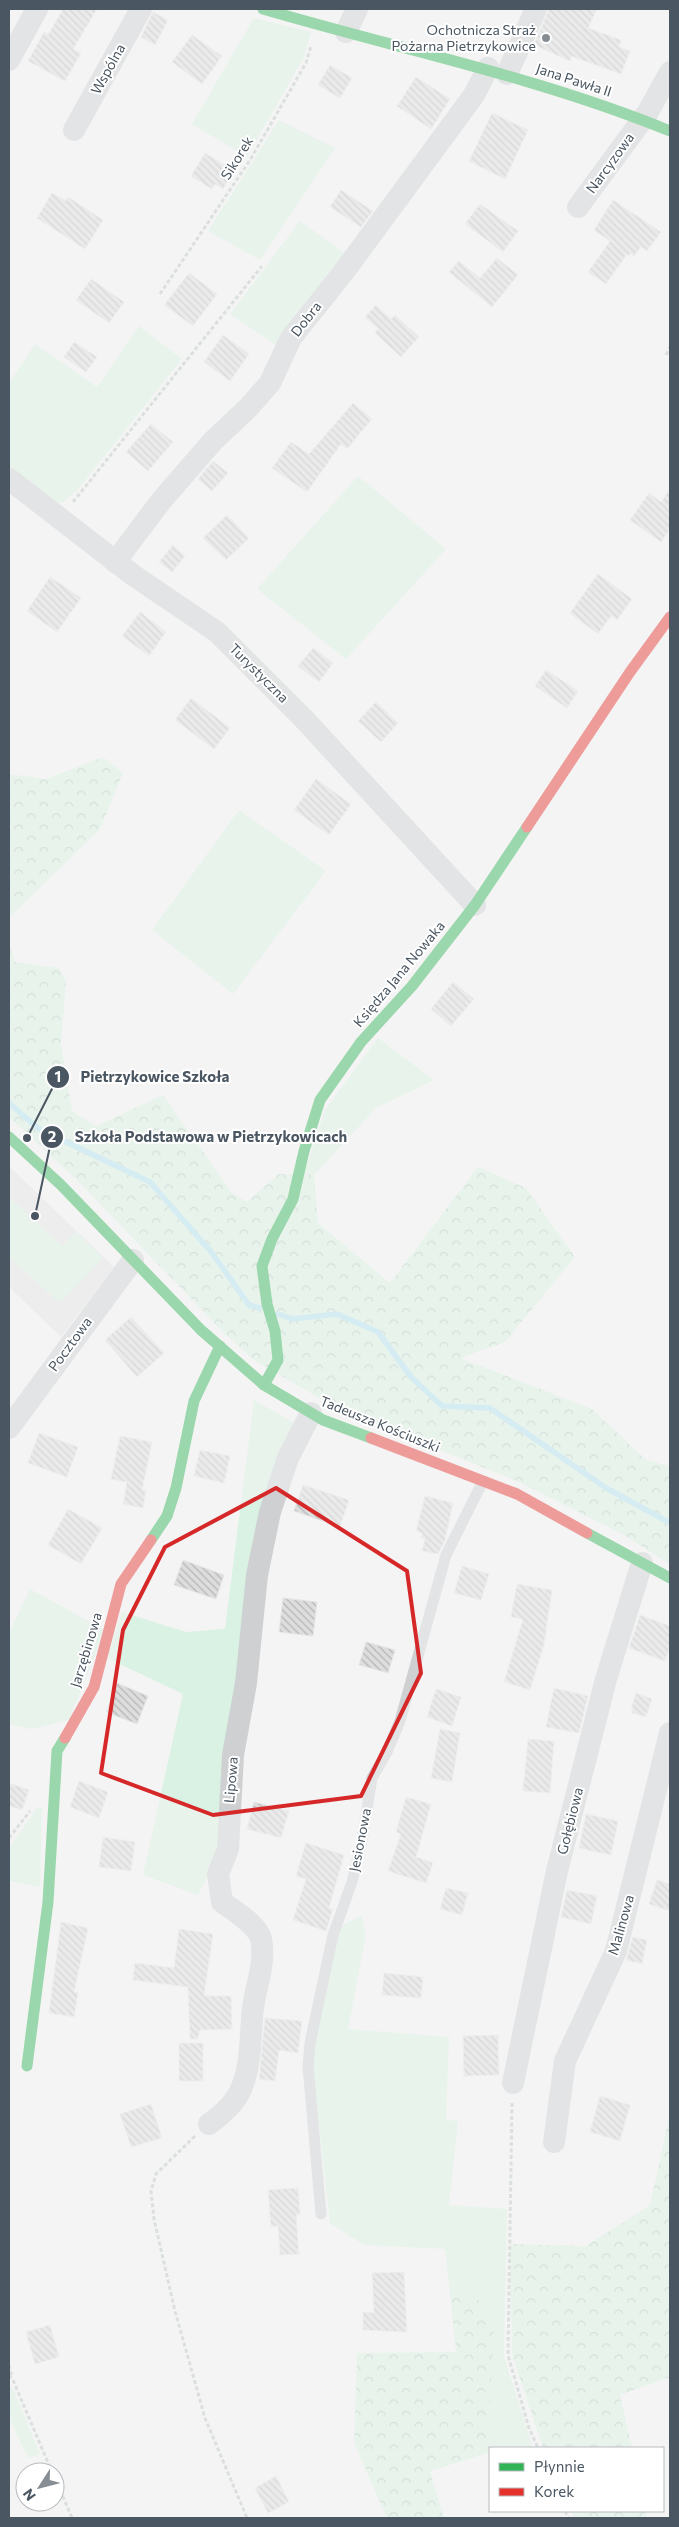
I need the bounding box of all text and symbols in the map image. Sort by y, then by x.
place label: Ochotnicza Straż Pożarna Pietrzykowice [392,21,536,54]
marker: Ochotnicza Straż Pożarna Pietrzykowice [540,32,552,44]
street label: Wspólna [87,40,128,97]
street label: Jana Pawła II [534,59,614,100]
street label: Narcyzowa [582,129,637,196]
street label: Sikorek [217,133,257,182]
street label: Dobra [287,298,325,340]
street label: Turystyczna [226,640,292,706]
street label: Księdza Jana Nowaka [349,917,448,1030]
callout: Pietrzykowice Szkoła [45,1062,239,1092]
text: 1 [55,1067,61,1085]
text: Pietrzykowice Szkoła [81,1067,230,1085]
callout: Szkoła Podstawowa w Pietrzykowicach [39,1122,357,1152]
text: 2 [48,1127,56,1145]
text: Szkoła Podstawowa w Pietrzykowicach [75,1127,347,1145]
street label: Pocztowa [44,1313,95,1374]
street label: Tadeusza Kościuszki [318,1392,443,1455]
street label: Jarzębinowa [66,1610,105,1690]
street label: Lipowa [220,1756,241,1804]
street label: Gołębiowa [553,1786,586,1856]
street label: Jesionowa [345,1807,374,1873]
street label: Malinowa [604,1893,637,1957]
legend [489,2447,664,2512]
text: Płynnie [534,2457,585,2475]
north arrow [15,2462,65,2512]
text: Korek [534,2482,574,2500]
text: N [19,2486,39,2504]

